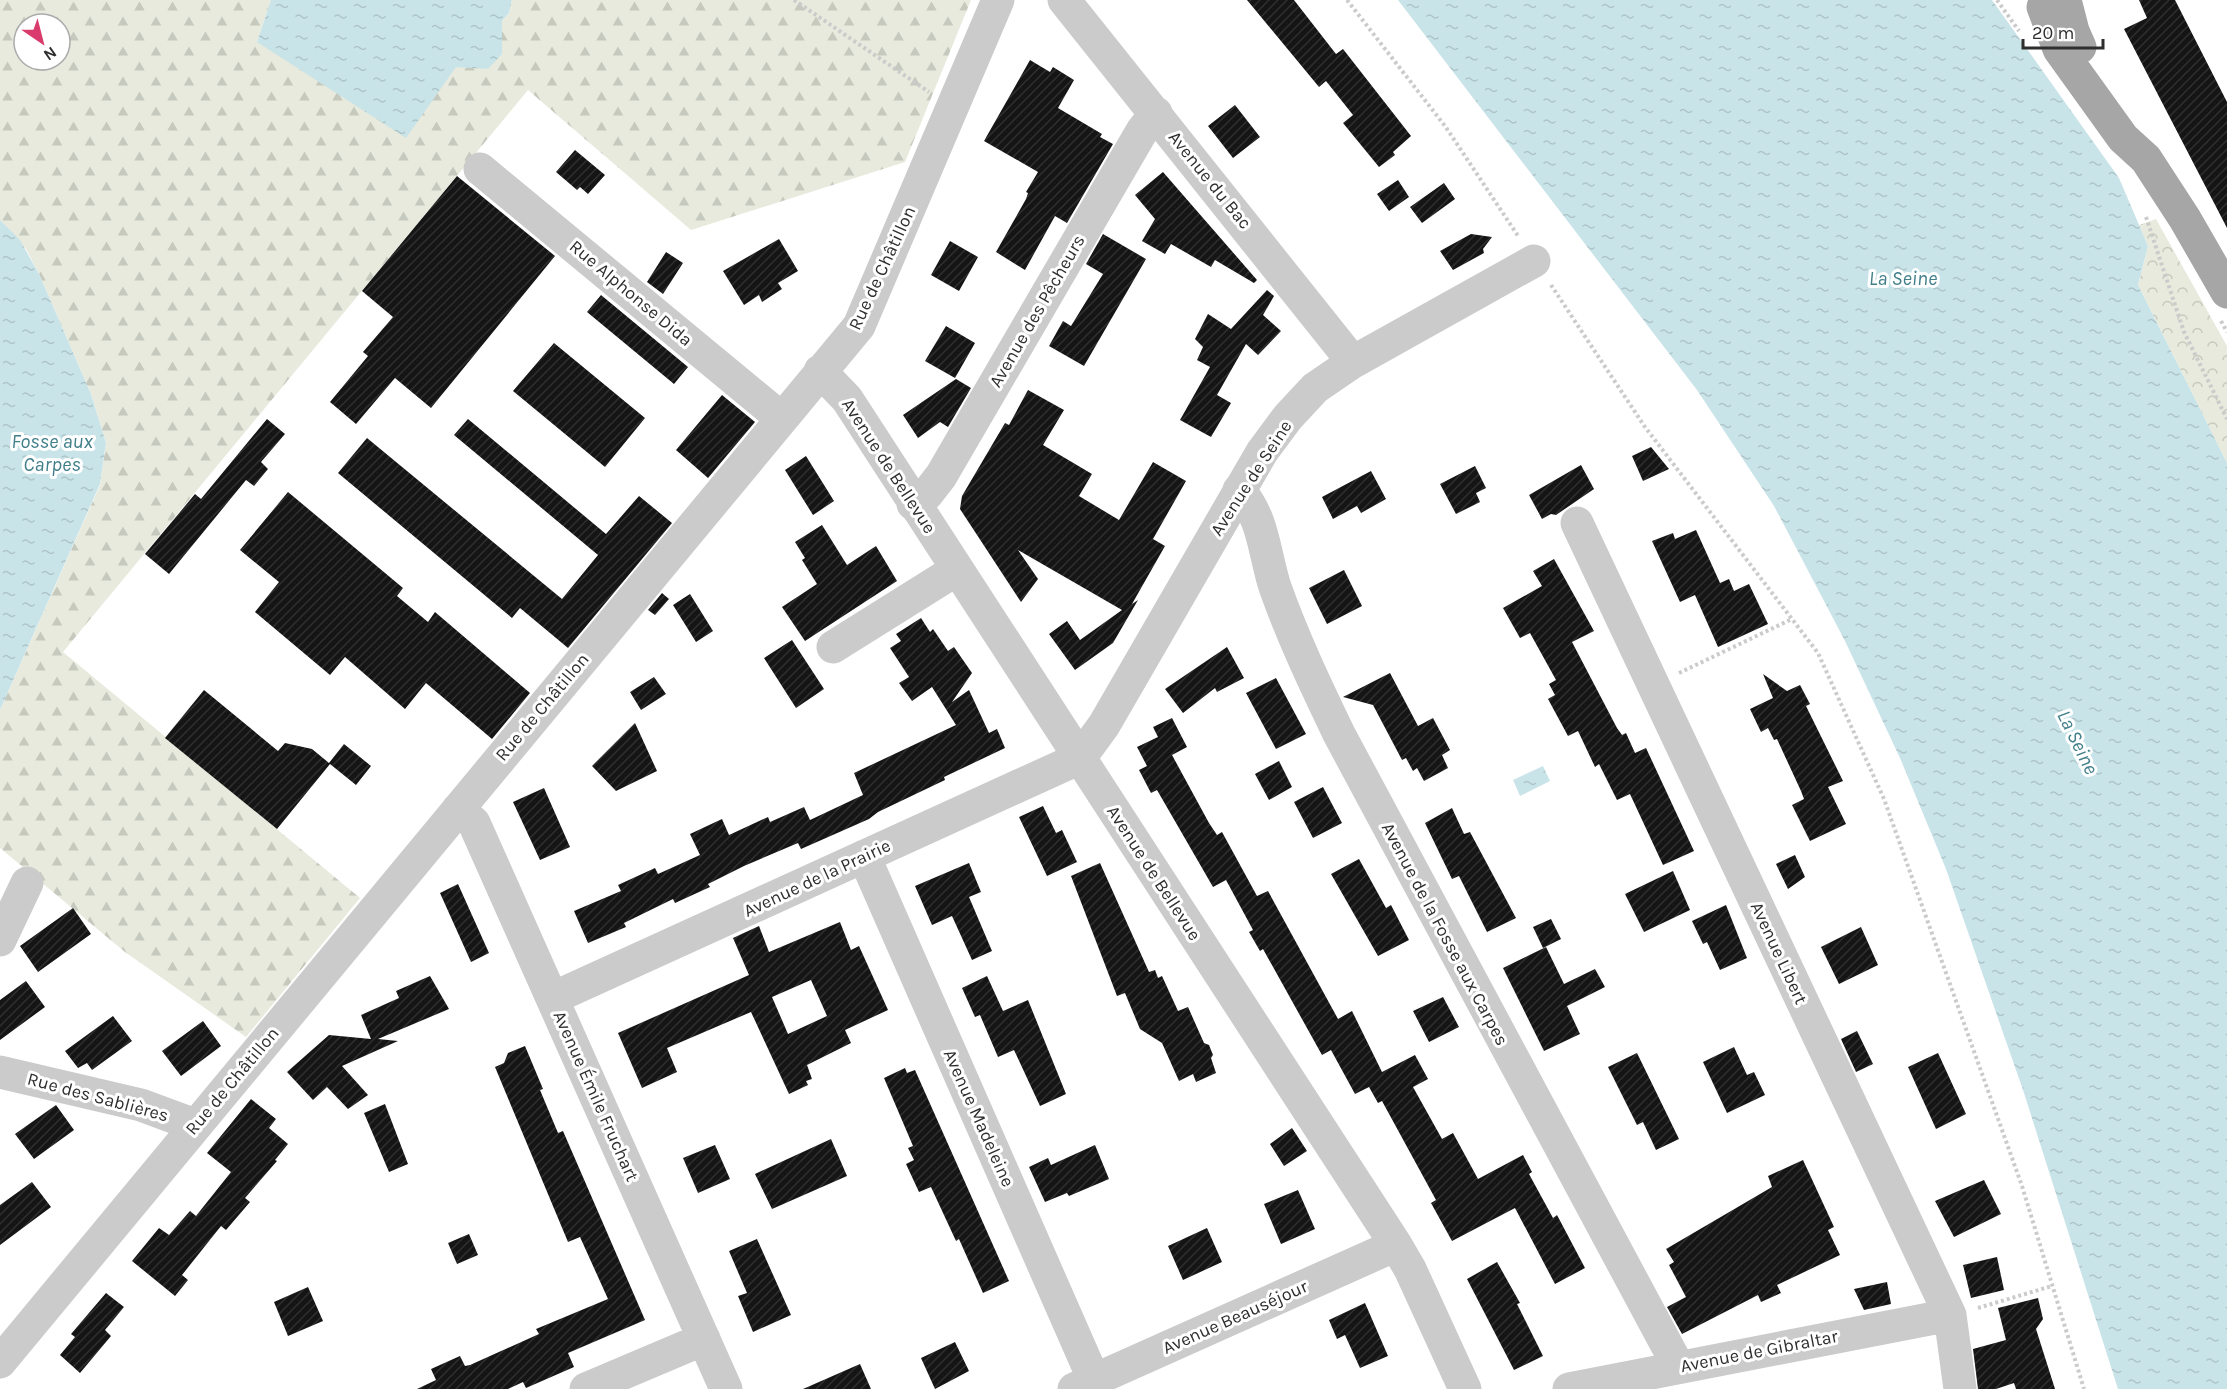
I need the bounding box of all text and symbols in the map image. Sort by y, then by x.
north arrow [12,12,72,72]
scale bar [2023,12,2102,50]
text: 20 m [2032,22,2074,44]
text: N [40,43,60,65]
street label: Avenue du Bac [1164,127,1256,233]
street label: Rue de Châtillon [844,202,920,334]
street label: Avenue des Pêcheurs [984,231,1090,391]
street label: Rue Alphonse Dida [565,235,697,351]
water label: La Seine [1869,267,1937,290]
street label: Avenue de Bellevue [837,394,941,538]
street label: Avenue de Seine [1205,416,1297,540]
water label: Fosse aux Carpes [11,430,93,476]
street label: Rue de Châtillon [490,648,594,766]
water label: La Seine [2052,706,2103,778]
street label: Avenue de Bellevue [1102,801,1206,945]
street label: Avenue de la Fosse aux Carpes [1377,819,1513,1049]
street label: Avenue de la Prairie [740,834,894,922]
street label: Avenue Libert [1746,898,1812,1008]
street label: Avenue Émile Fruchart [548,1007,645,1185]
street label: Rue de Châtillon [180,1022,284,1140]
street label: Avenue Madeleine [939,1046,1019,1190]
street label: Rue des Sablières [25,1068,171,1126]
street label: Avenue Beauséjour [1159,1275,1311,1359]
street label: Avenue de Gibraltar [1678,1325,1840,1377]

